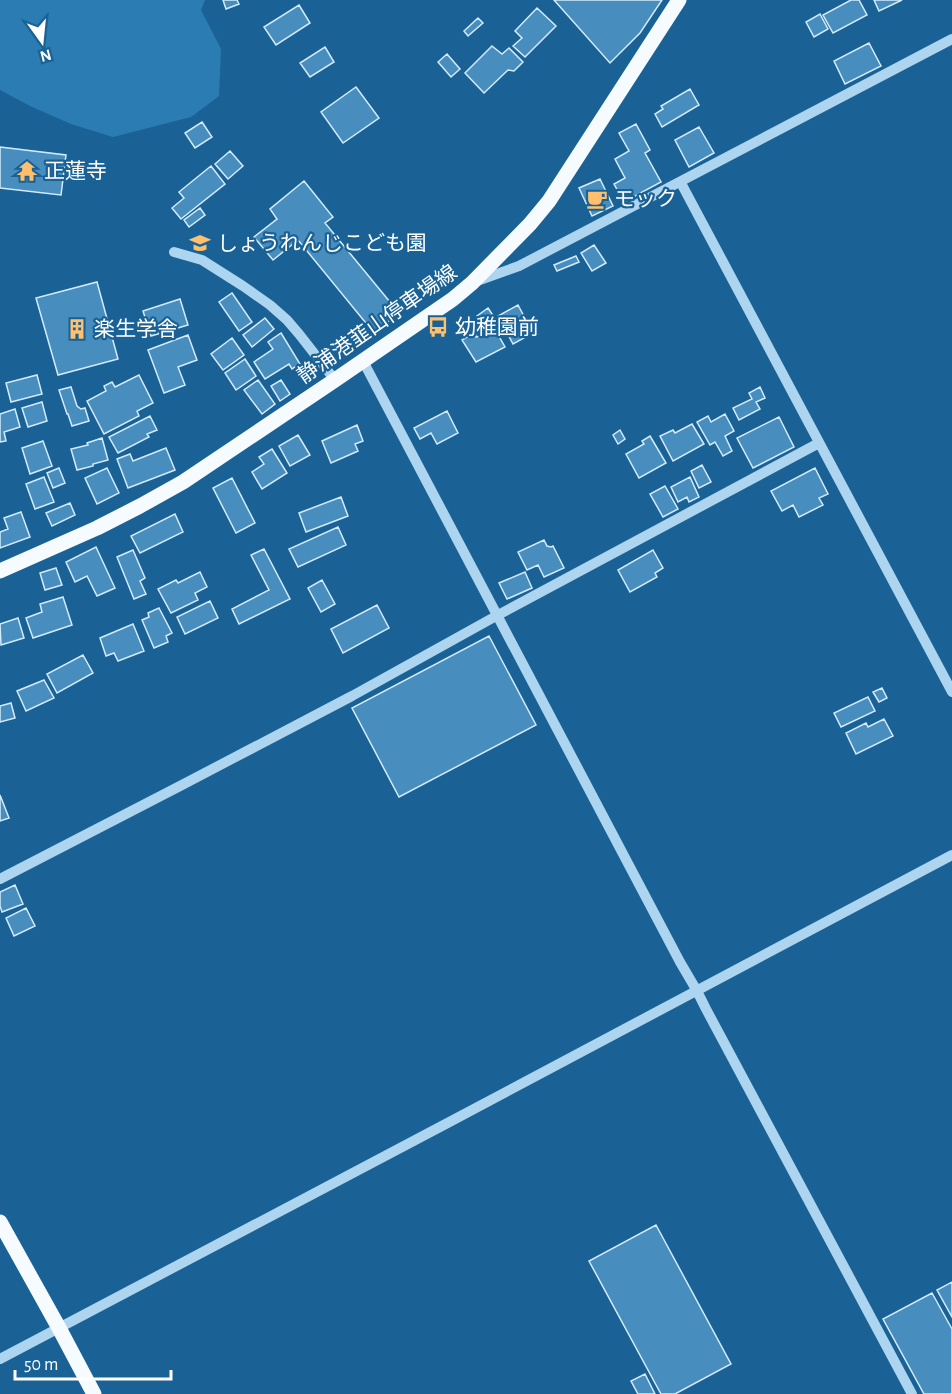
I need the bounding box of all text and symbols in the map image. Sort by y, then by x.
north arrow [12,12,72,72]
text: N [38,46,53,65]
temple icon: 正蓮寺 [15,159,39,183]
place label: 正蓮寺 [44,160,107,182]
cafe icon: モック [585,187,609,211]
place label: モック [614,188,677,210]
school or university icon: しょうれんじこども園 [188,231,212,255]
place label: しょうれんじこども園 [217,232,427,254]
street label: 静浦港韮山停車場線 [293,261,461,387]
bus stop icon: 幼稚園前 [426,315,450,339]
place label: 幼稚園前 [455,316,539,338]
building icon: 楽生学舎 [65,317,89,341]
place label: 楽生学舎 [94,318,178,340]
scale bar [15,1343,171,1381]
text: 50 m [24,1356,58,1374]

